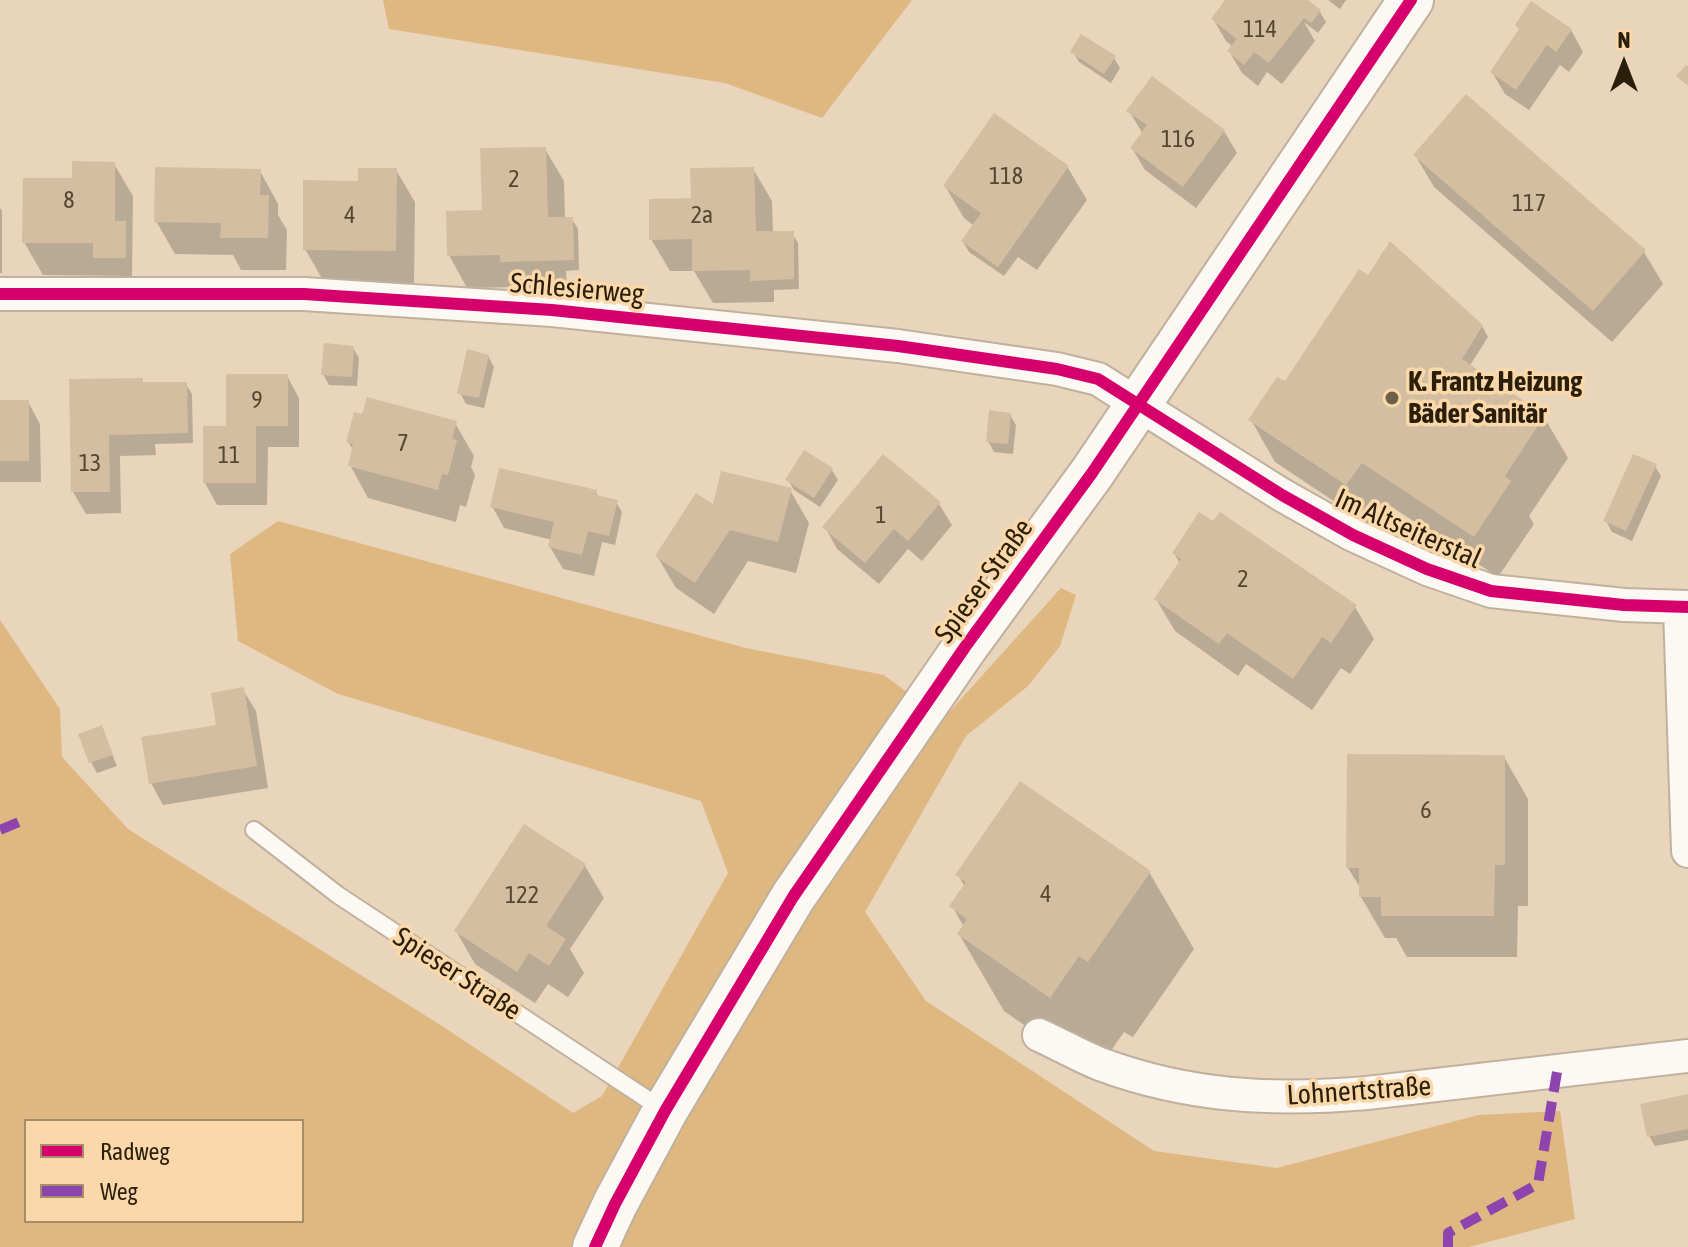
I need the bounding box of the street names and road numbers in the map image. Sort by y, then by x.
street label: Schlesierweg [509,266,645,312]
street label: Im Altseiterstal [1330,482,1486,576]
street label: Spieser Straße [928,512,1040,650]
street label: Spieser Straße [387,920,527,1028]
street label: Lohnertstraße [1286,1069,1432,1113]

